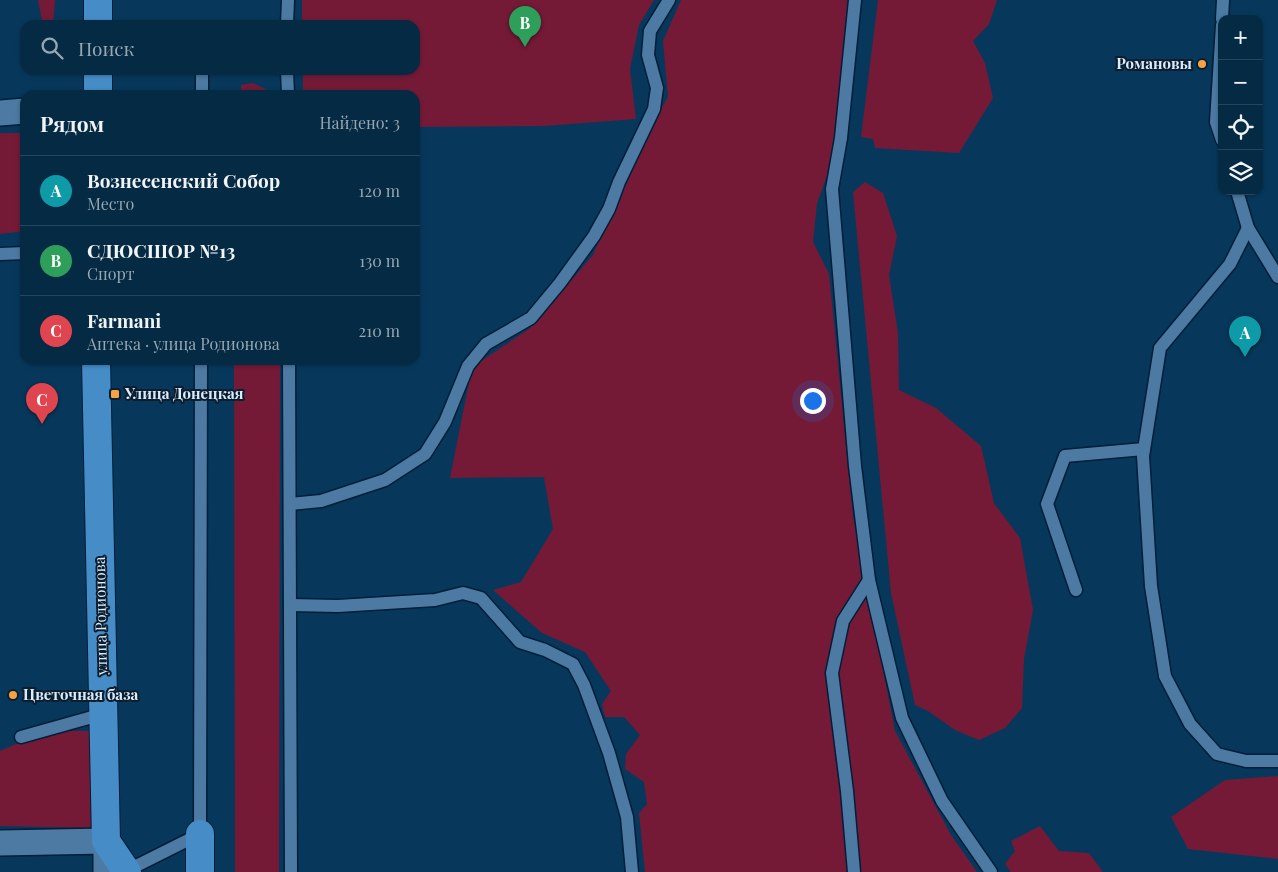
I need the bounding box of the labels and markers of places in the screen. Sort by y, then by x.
pin: B [509,6,541,47]
place label: Романовы [1116,53,1193,73]
marker: Романовы [1196,58,1208,70]
pin: A [1229,316,1261,357]
pin: C [26,383,58,424]
place label: Улица Донецкая [124,383,244,403]
marker: Улица Донецкая [109,388,121,400]
place label: Цветочная база [23,684,138,704]
marker: Цветочная база [7,689,19,701]

